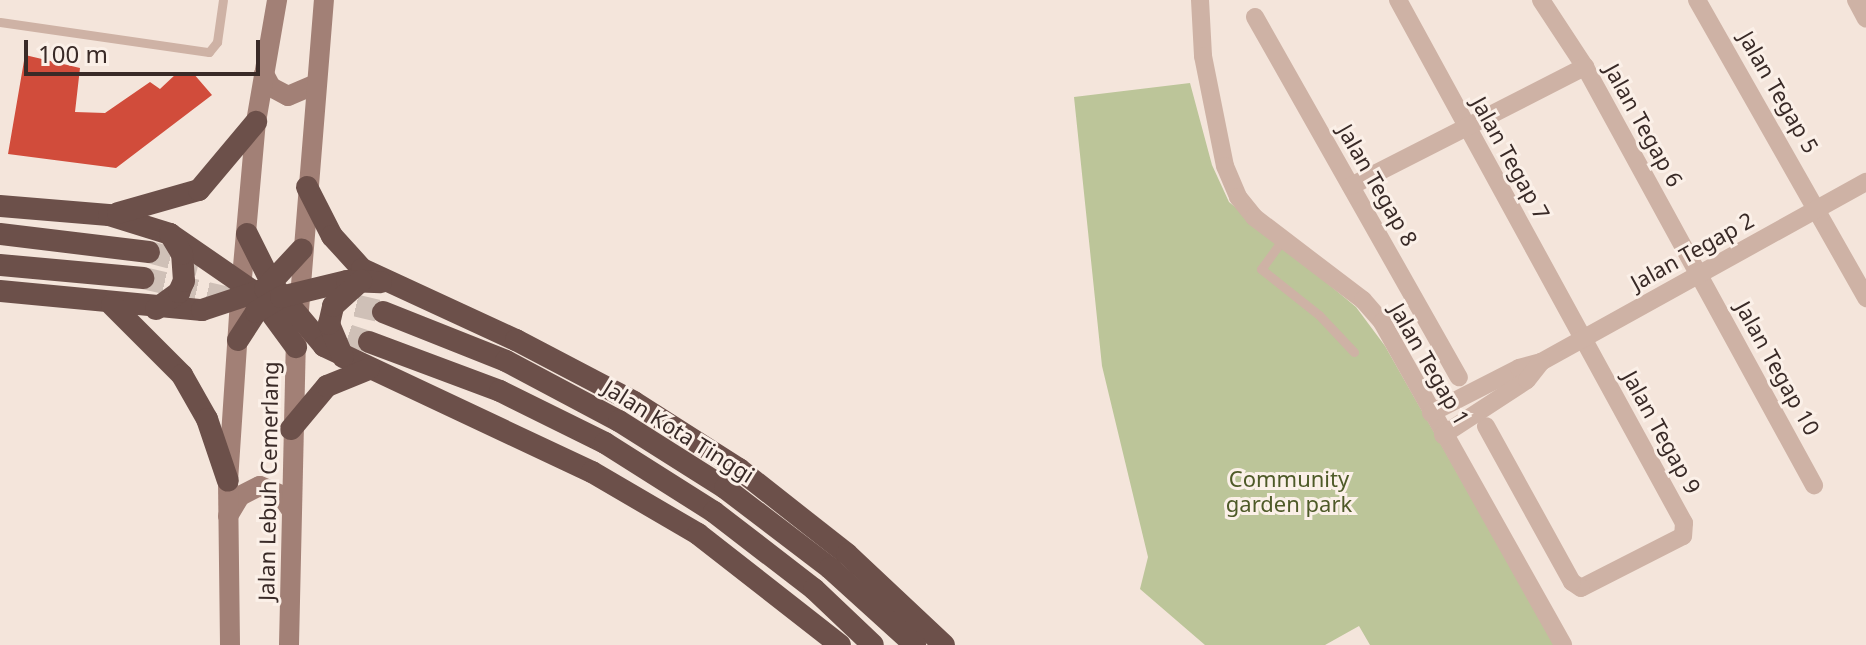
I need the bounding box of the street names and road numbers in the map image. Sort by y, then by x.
street label: Jalan Tegap 5 [1733,26,1825,158]
street label: Jalan Tegap 6 [1599,59,1689,191]
street label: Jalan Tegap 7 [1466,92,1556,224]
street label: Jalan Tegap 8 [1332,119,1424,251]
street label: Jalan Tegap 2 [1626,206,1758,296]
street label: Jalan Tegap 10 [1730,296,1826,440]
street label: Jalan Tegap 1 [1384,298,1476,430]
street label: Jalan Lebuh Cemerlang [253,361,283,601]
street label: Jalan Tegap 9 [1617,366,1707,498]
street label: Jalan Kota Tinggi [599,374,759,488]

